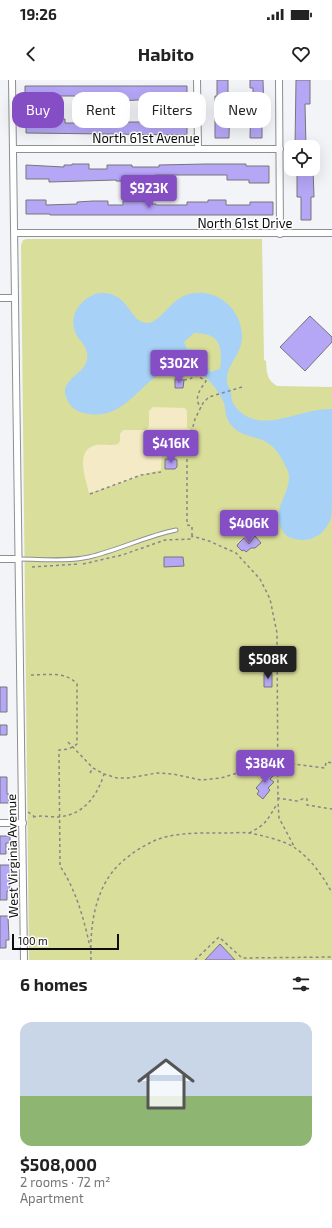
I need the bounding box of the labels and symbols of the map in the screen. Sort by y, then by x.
street label: North 61st Avenue [92,130,200,146]
pin: $923K [121,175,177,209]
street label: North 61st Drive [197,215,293,231]
pin: $302K [151,350,207,384]
pin: $416K [143,430,199,464]
pin: $406K [221,510,277,544]
pin: $508K [240,646,296,680]
pin: $384K [237,750,293,784]
street label: West Virginia Avenue [3,794,21,918]
scale bar [12,932,119,951]

